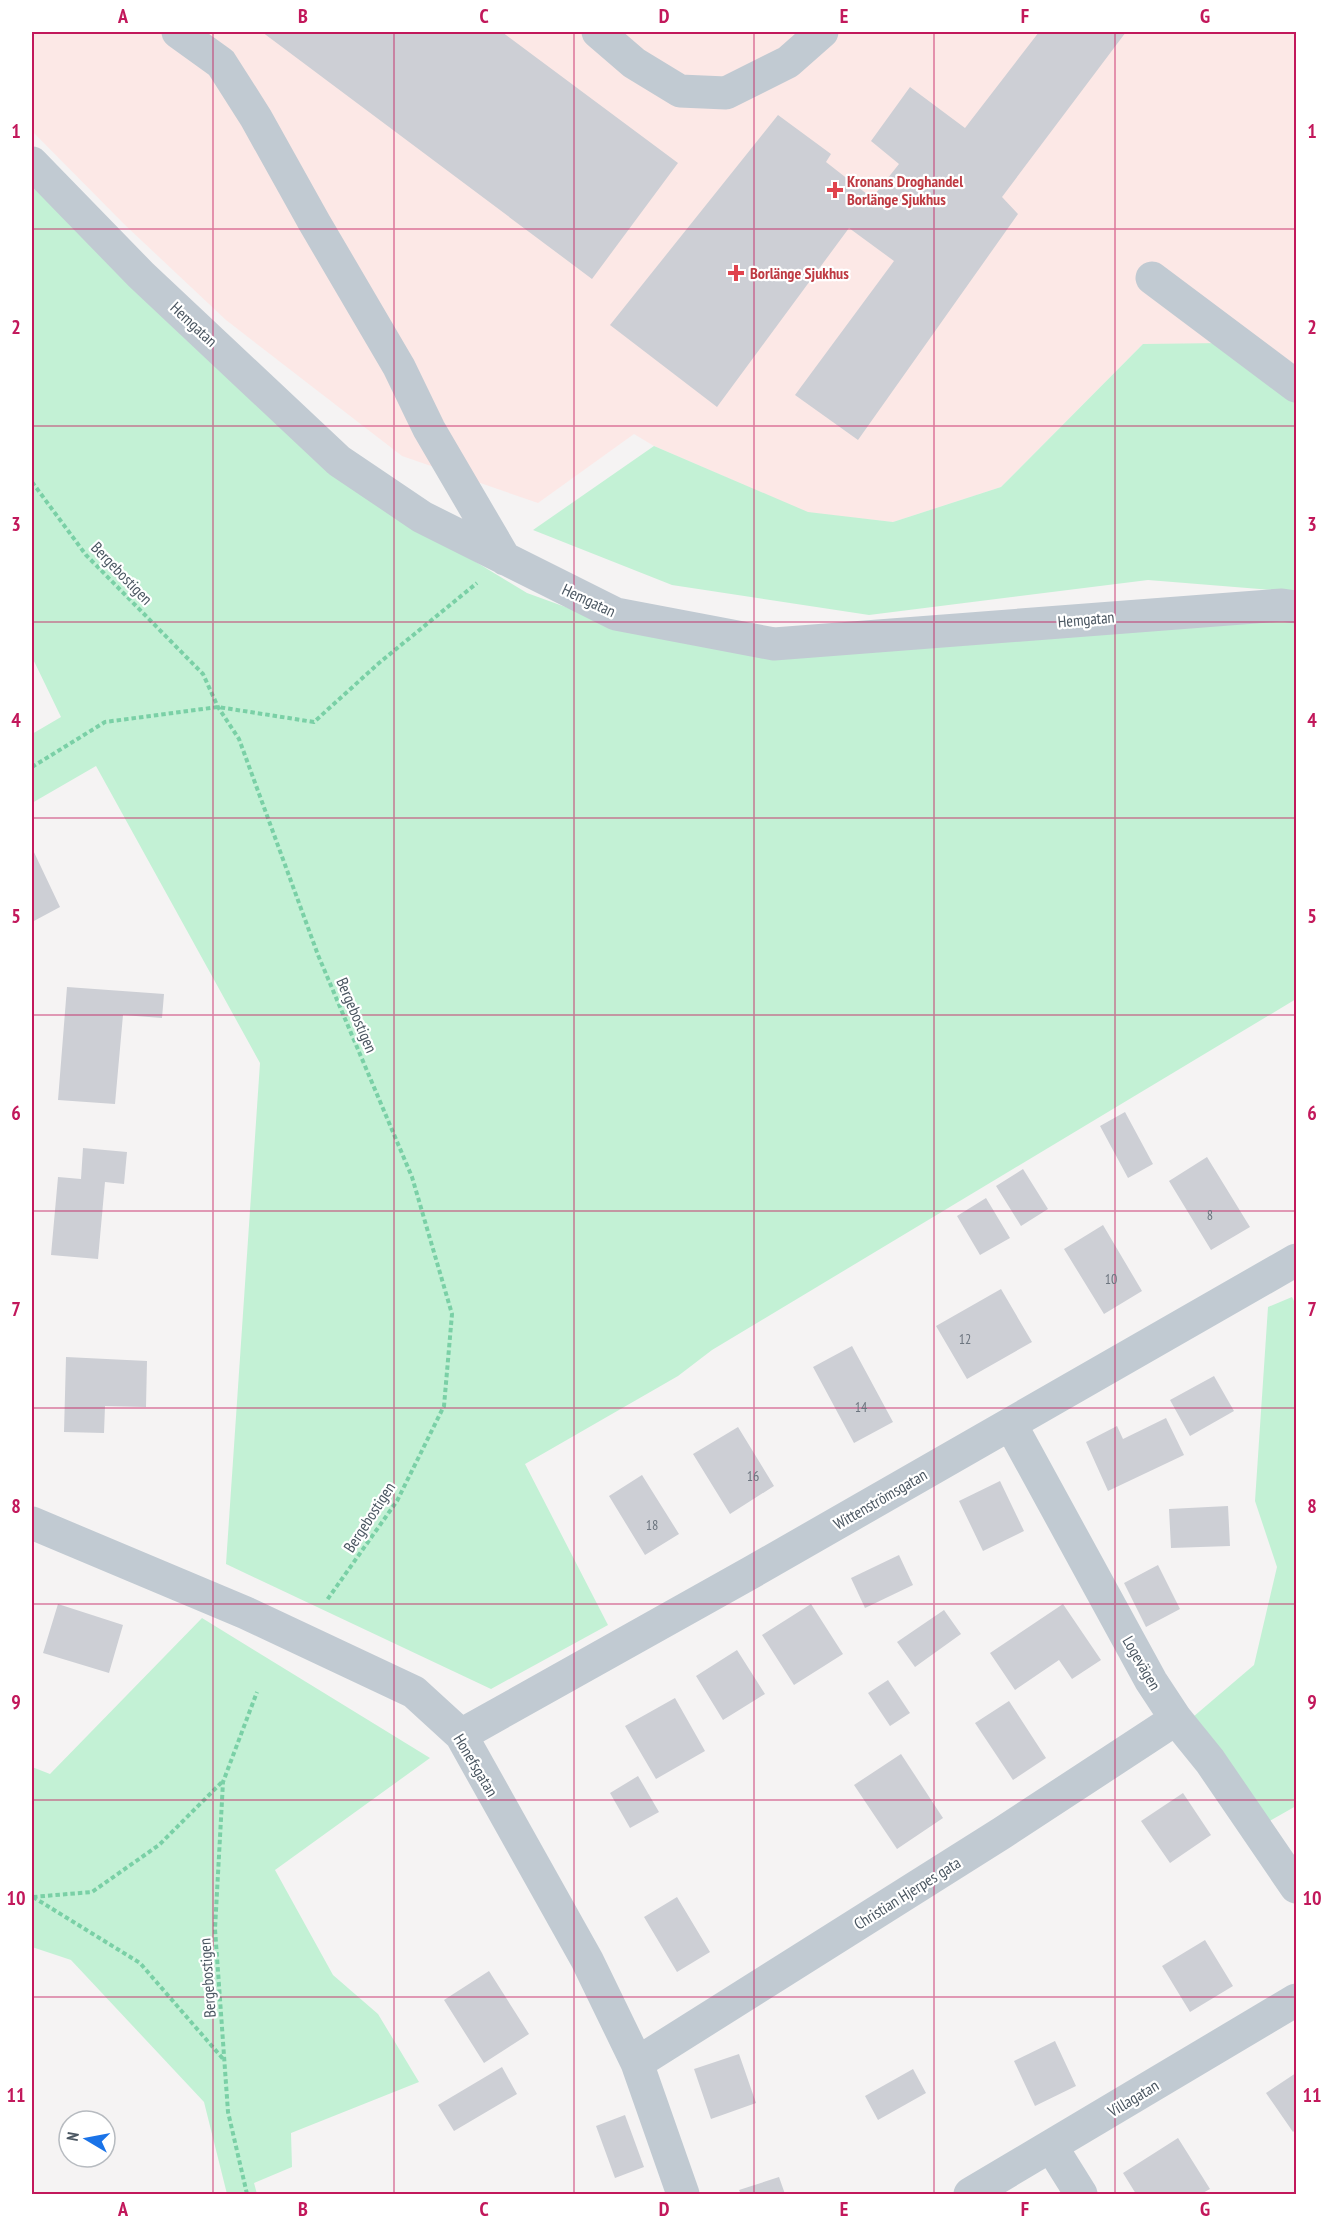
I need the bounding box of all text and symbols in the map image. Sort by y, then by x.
text: A [117,3,129,29]
text: B [298,3,308,29]
text: C [479,3,489,29]
text: D [659,3,670,29]
text: E [840,3,848,29]
text: F [1021,3,1029,29]
text: G [1200,3,1210,29]
text: 1 [11,118,21,144]
text: 1 [1307,118,1317,144]
place label: Kronans Droghandel Borlänge Sjukhus [847,171,963,209]
marker: Kronans Droghandel Borlänge Sjukhus [828,183,842,197]
place label: Borlänge Sjukhus [750,263,849,283]
marker: Borlänge Sjukhus [727,264,745,282]
street label: Hemgatan [166,297,222,351]
text: 2 [11,314,21,340]
text: 2 [1307,314,1317,340]
text: 3 [11,511,21,537]
text: 3 [1307,511,1317,537]
street label: Bergebostigen [87,537,157,609]
street label: Hemgatan [559,579,619,621]
street label: Hemgatan [1057,607,1115,631]
text: 4 [11,707,21,733]
text: 4 [1307,707,1317,733]
text: 5 [11,903,21,929]
text: 5 [1307,903,1317,929]
street label: Bergebostigen [332,974,382,1056]
text: 6 [11,1100,21,1126]
text: 6 [1307,1100,1317,1126]
house number: 8 [1207,1206,1213,1224]
house number: 10 [1105,1270,1117,1288]
text: 7 [11,1296,21,1322]
text: 7 [1307,1296,1317,1322]
house number: 12 [959,1330,971,1348]
house number: 14 [855,1398,868,1416]
street label: Wittenströmsgatan [830,1464,930,1534]
house number: 16 [747,1467,759,1485]
street label: Bergebostigen [339,1478,399,1556]
text: 8 [11,1493,21,1519]
text: 8 [1307,1493,1317,1519]
house number: 18 [646,1516,658,1534]
street label: Logevägen [1119,1632,1165,1694]
text: 9 [11,1689,21,1715]
text: 9 [1307,1689,1317,1715]
street label: Honefsgatan [449,1730,503,1800]
street label: Christian Hjerpes gata [850,1852,964,1934]
text: 10 [6,1885,26,1911]
text: 10 [1302,1885,1322,1911]
street label: Bergebostigen [194,1938,220,2018]
street label: Villagatan [1103,2075,1162,2121]
text: 11 [6,2082,26,2108]
text: 11 [1302,2082,1322,2108]
north arrow [57,2109,117,2169]
text: N [62,2130,83,2142]
text: A [117,2196,129,2222]
text: B [298,2196,308,2222]
text: C [479,2196,489,2222]
text: D [659,2196,670,2222]
text: E [840,2196,848,2222]
text: F [1021,2196,1029,2222]
text: G [1200,2196,1210,2222]

